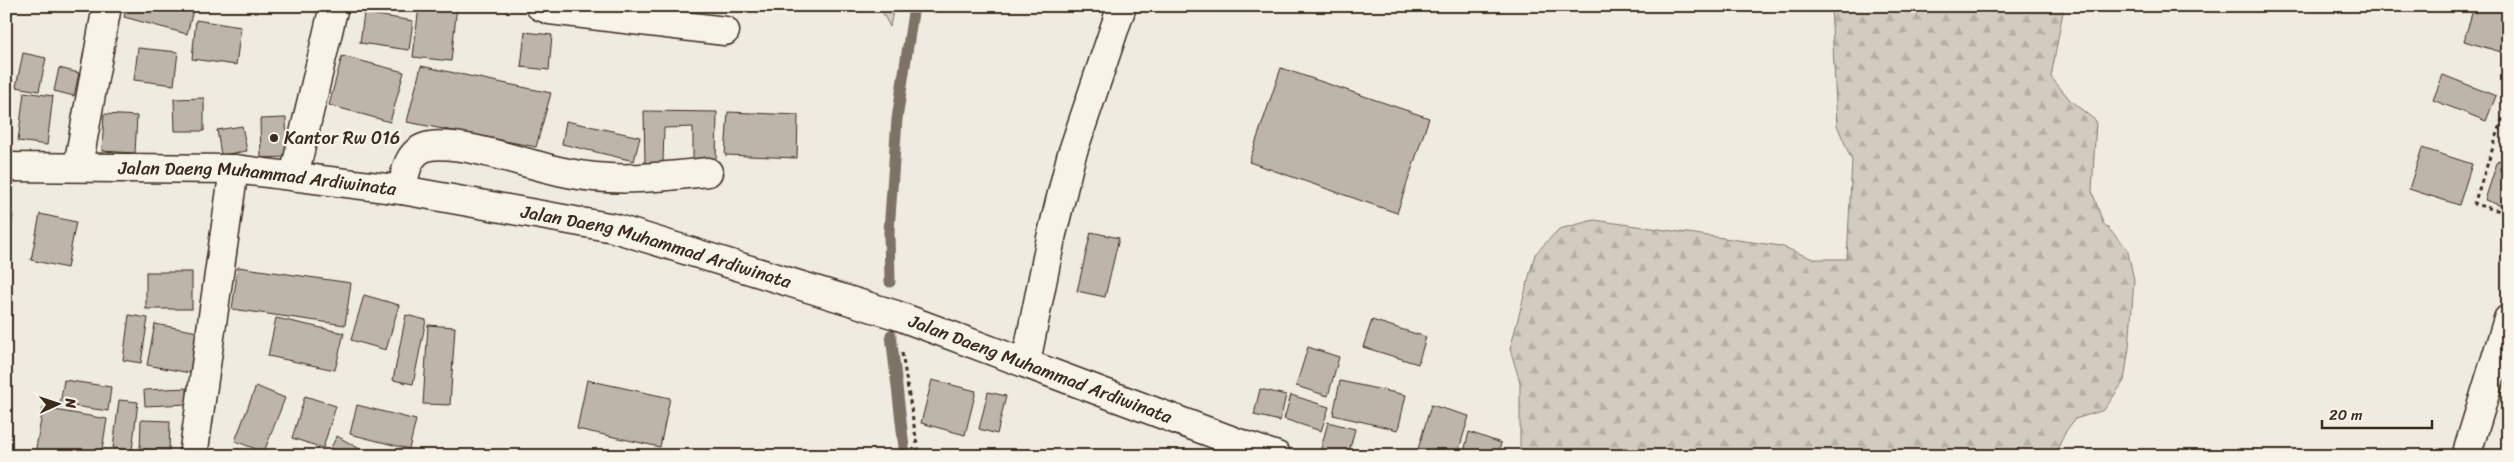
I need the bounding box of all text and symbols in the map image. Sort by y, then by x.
place label: Kantor Rw 016 [284,122,400,154]
marker: Kantor Rw 016 [268,132,280,144]
street label: Jalan Daeng Muhammad Ardiwinata [117,152,399,205]
street label: Jalan Daeng Muhammad Ardiwinata [517,195,796,298]
street label: Jalan Daeng Muhammad Ardiwinata [903,305,1178,433]
north arrow [32,380,82,430]
text: N [58,397,83,409]
scale bar [2322,397,2432,429]
text: 20 m [2329,402,2363,428]

